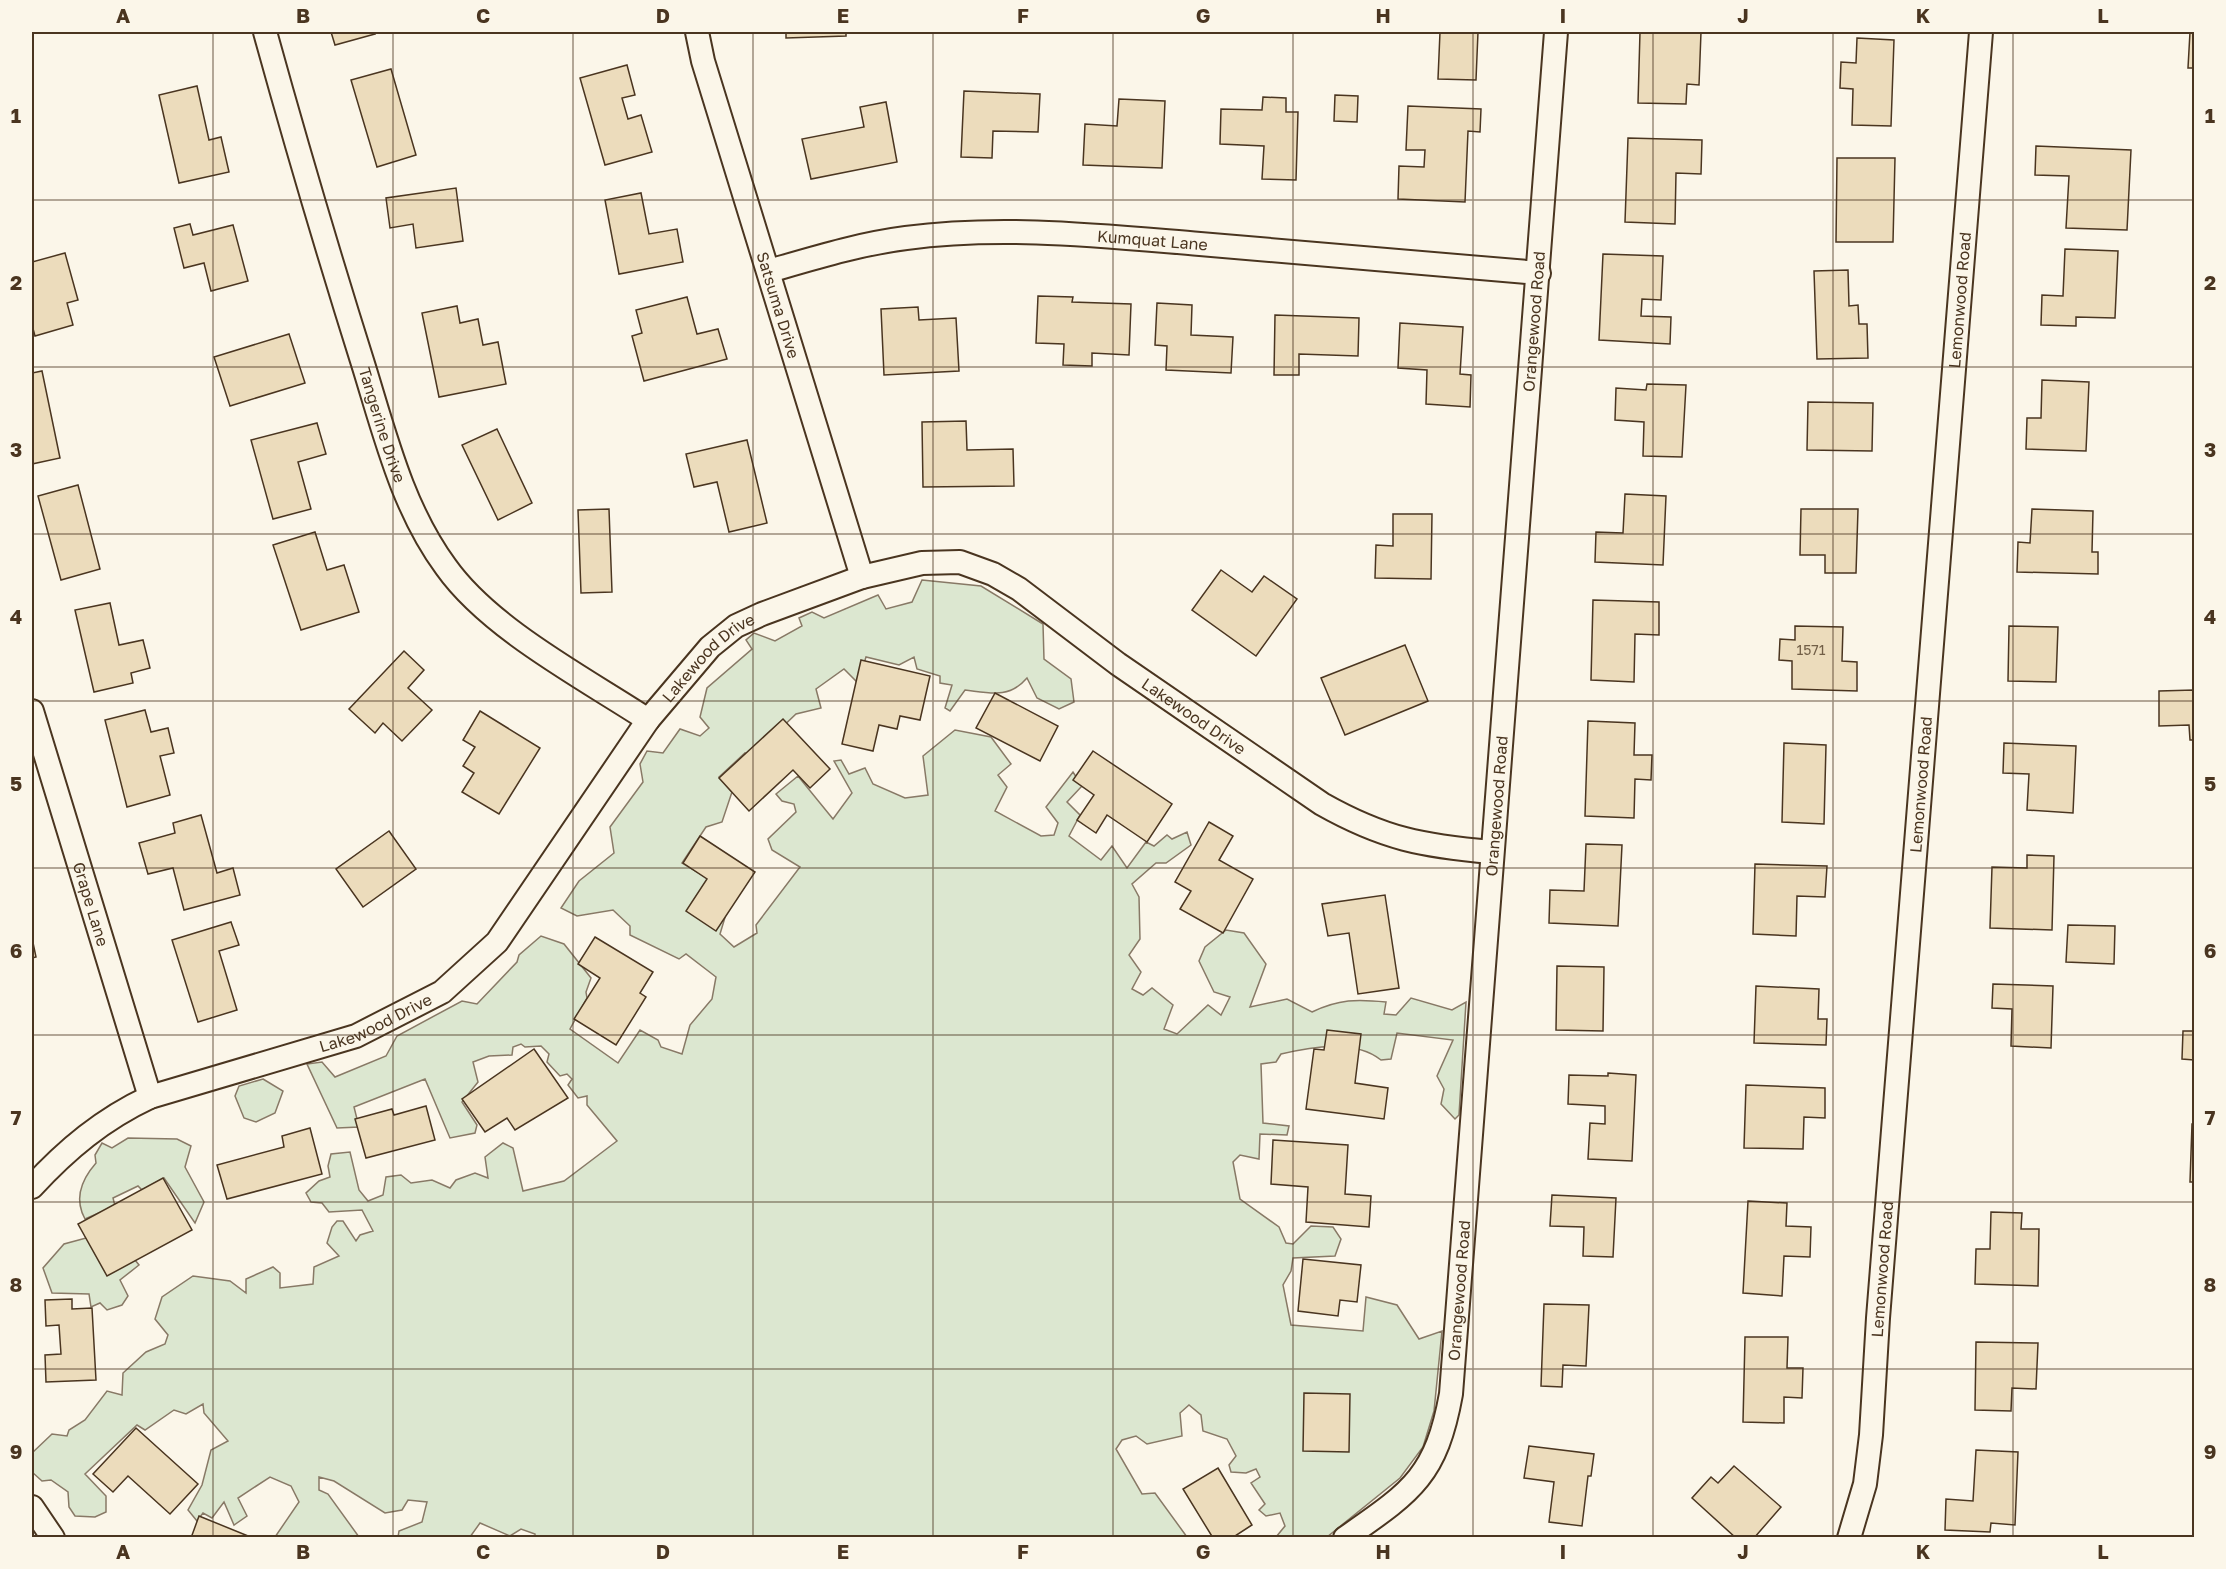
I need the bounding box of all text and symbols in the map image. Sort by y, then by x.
text: A [116,3,130,27]
text: B [296,3,310,27]
text: C [476,3,490,27]
text: D [656,3,670,27]
text: E [837,3,849,27]
text: F [1017,3,1029,27]
text: G [1196,3,1210,27]
text: H [1375,3,1391,27]
text: I [1560,3,1566,27]
text: J [1737,3,1749,27]
text: K [1916,3,1931,27]
text: L [2097,3,2109,27]
text: 1 [11,103,21,127]
text: 1 [2205,103,2215,127]
street label: Kumquat Lane [1096,226,1209,255]
street label: Lemonwood Road [1944,231,1975,369]
street label: Satsuma Drive [752,249,804,361]
street label: Orangewood Road [1518,250,1549,392]
text: 2 [10,270,22,294]
text: 2 [2204,270,2216,294]
street label: Tangerine Drive [355,365,410,485]
text: 3 [10,437,22,461]
text: 3 [2204,437,2216,461]
text: 4 [10,604,22,628]
text: 4 [2204,604,2216,628]
street label: Lakewood Drive [658,609,757,706]
house number: 1571 [1796,641,1826,658]
street label: Lakewood Drive [1138,673,1250,759]
street label: Lemonwood Road [1905,716,1936,854]
street label: Orangewood Road [1481,735,1512,877]
text: 5 [10,771,22,795]
text: 5 [2204,771,2216,795]
street label: Grape Lane [69,860,113,949]
text: 6 [10,938,22,962]
text: 6 [2204,938,2216,962]
street label: Lakewood Drive [317,989,435,1056]
text: 7 [11,1105,22,1129]
text: 7 [2205,1105,2216,1129]
street label: Lemonwood Road [1867,1200,1897,1338]
street label: Orangewood Road [1444,1220,1474,1362]
text: 8 [10,1272,22,1296]
text: 8 [2204,1272,2216,1296]
text: 9 [10,1439,22,1463]
text: 9 [2204,1439,2216,1463]
text: A [116,1539,130,1563]
text: B [296,1539,310,1563]
text: C [476,1539,490,1563]
text: D [656,1539,670,1563]
text: E [837,1539,849,1563]
text: F [1017,1539,1029,1563]
text: G [1196,1539,1210,1563]
text: H [1375,1539,1391,1563]
text: I [1560,1539,1566,1563]
text: J [1737,1539,1749,1563]
text: K [1916,1539,1931,1563]
text: L [2097,1539,2109,1563]

